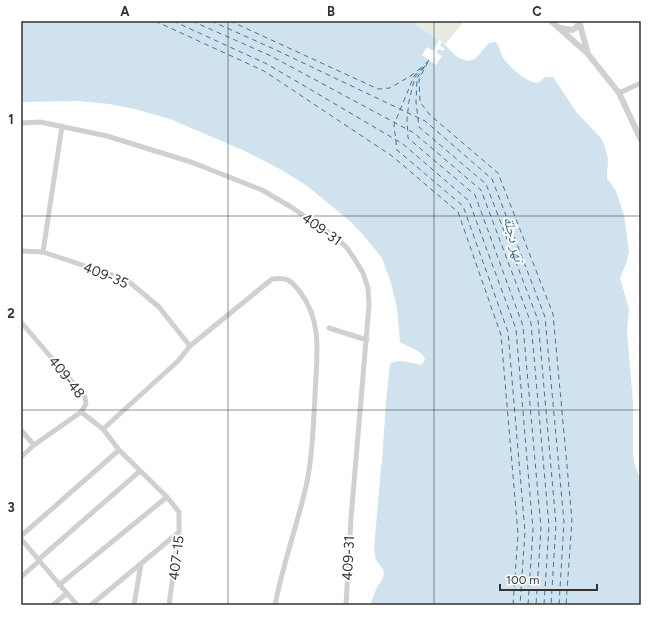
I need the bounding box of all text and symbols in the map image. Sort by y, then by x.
text: A [120,4,130,19]
text: B [327,4,335,19]
text: C [532,4,542,19]
text: 1 [8,112,14,127]
street label: 409-31 [299,209,345,249]
water label: نهر دجلة [500,215,529,266]
street label: 409-35 [81,259,131,292]
text: 2 [7,306,15,321]
street label: 409-48 [45,353,88,402]
text: 3 [7,500,15,515]
street label: 407-15 [165,535,188,581]
street label: 409-31 [339,535,358,581]
scale bar [500,566,597,592]
text: 100 m [506,573,540,587]

